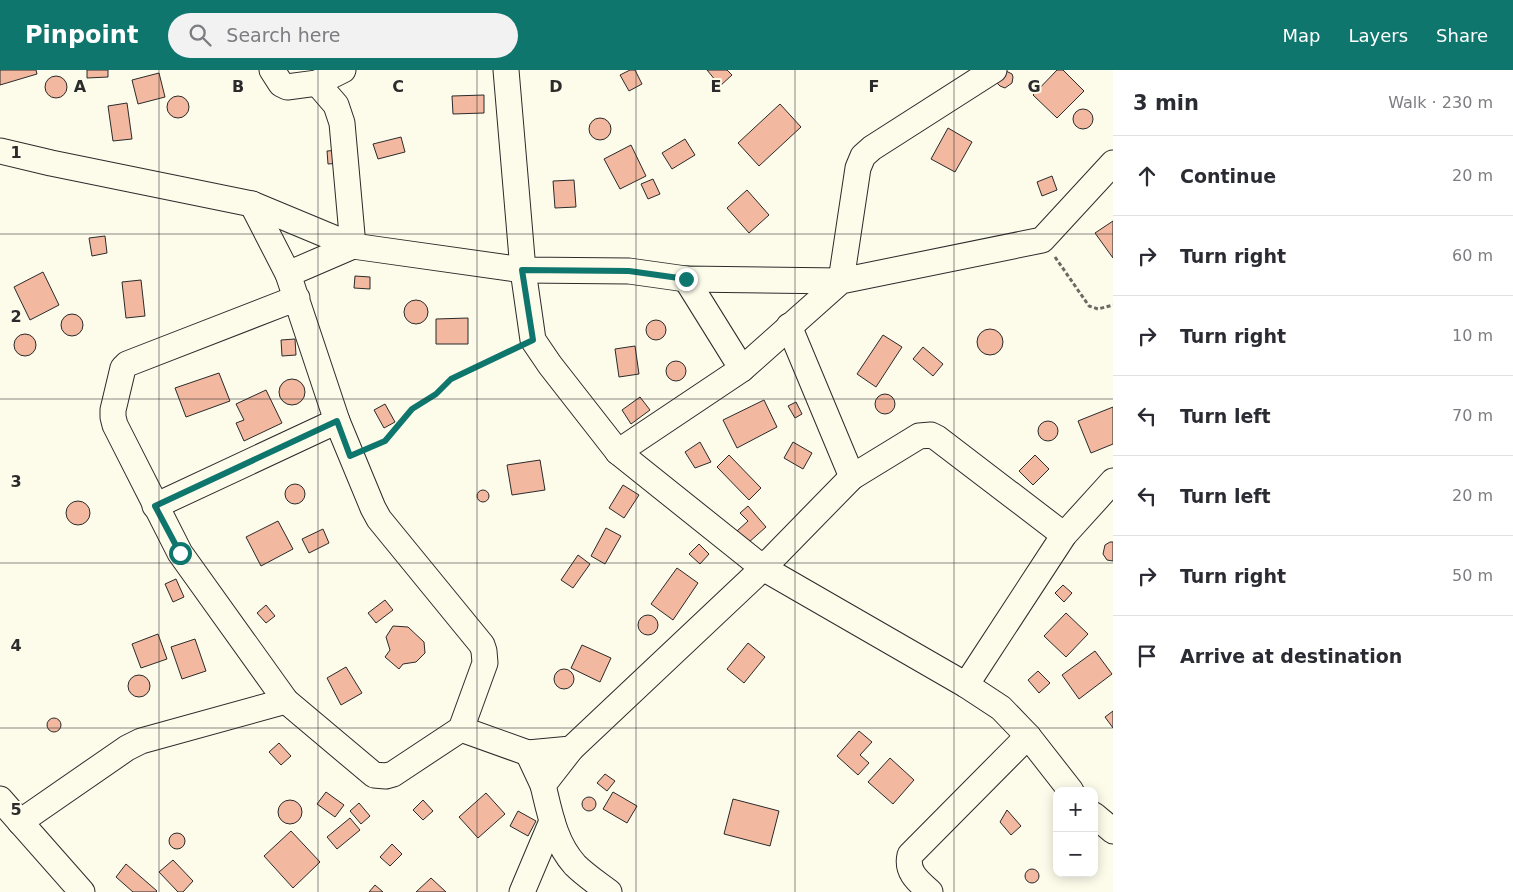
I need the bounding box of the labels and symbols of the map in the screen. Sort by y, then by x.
text: A [74,77,87,96]
text: B [232,77,244,96]
text: C [392,77,404,96]
text: D [549,77,563,96]
text: E [711,77,721,96]
text: F [869,77,879,96]
text: G [1027,77,1041,96]
text: 1 [10,143,22,162]
route end [675,268,698,291]
text: 2 [10,307,22,326]
text: 3 [10,472,22,491]
route start [169,542,192,565]
text: 4 [10,636,22,655]
text: 5 [10,800,22,819]

